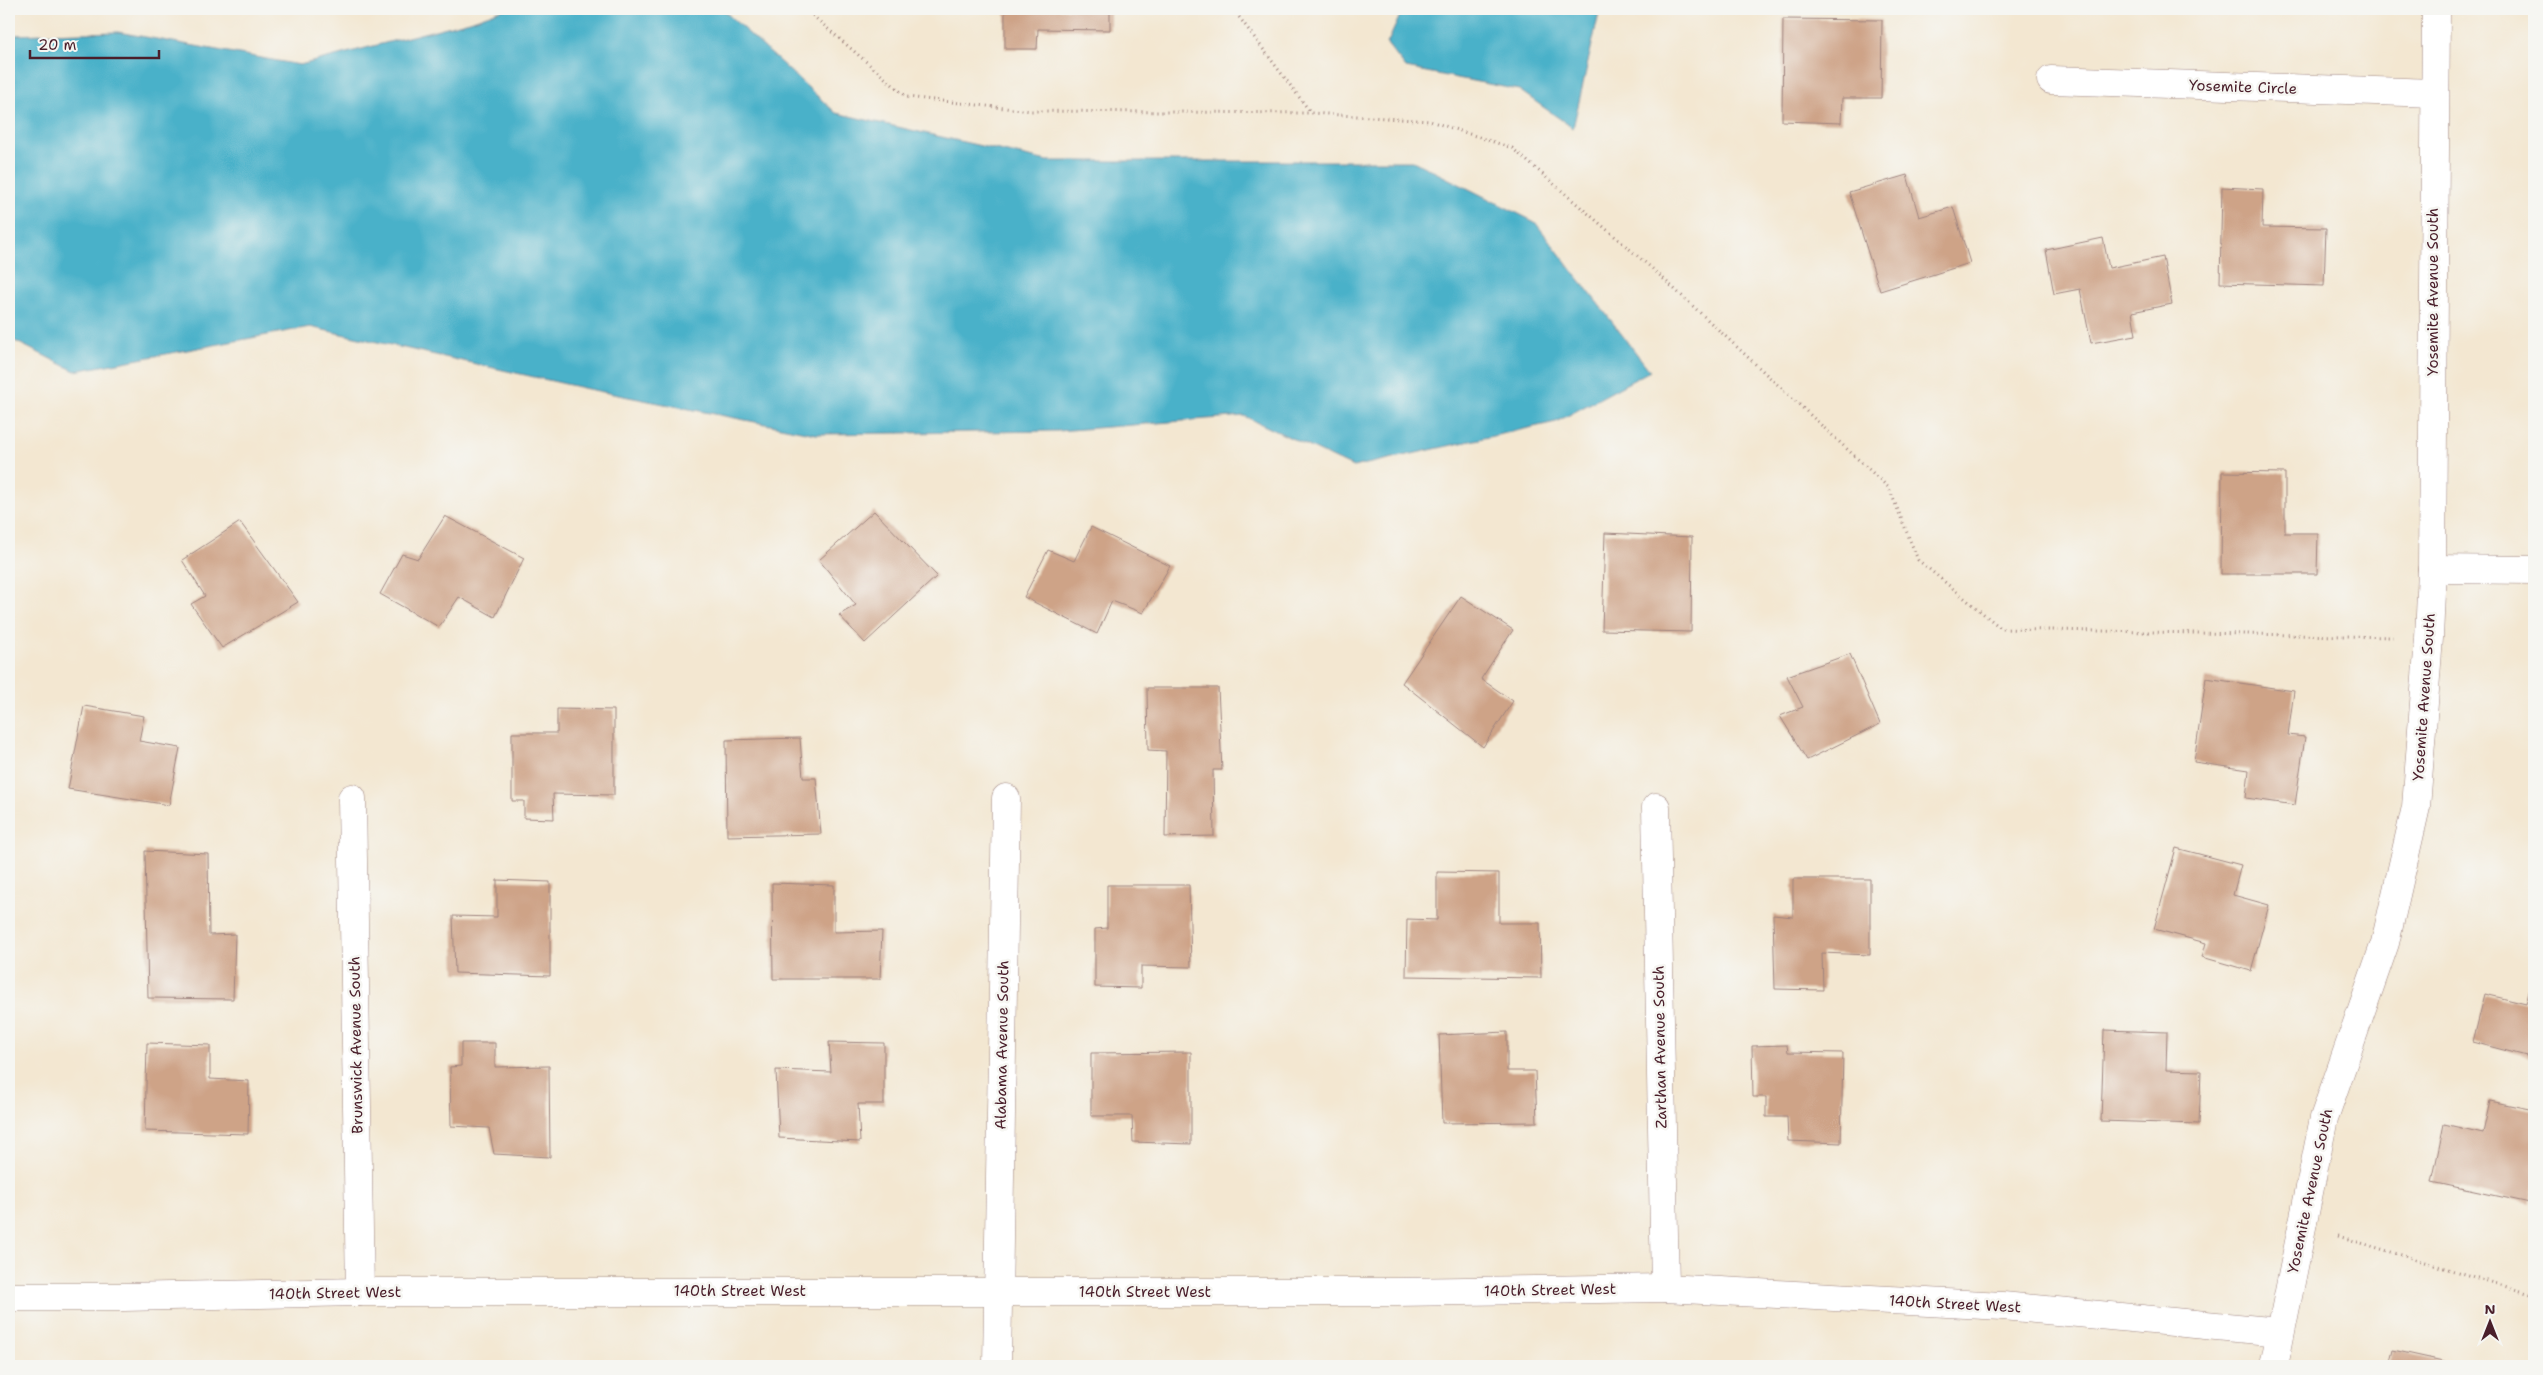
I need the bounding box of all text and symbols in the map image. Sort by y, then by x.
scale bar [30,28,159,60]
text: 20 m [38,35,77,55]
street label: Yosemite Circle [2189,75,2297,99]
street label: Yosemite Avenue South [2423,208,2443,376]
street label: Yosemite Avenue South [2408,612,2440,782]
street label: Brunswick Avenue South [344,956,368,1134]
street label: Alabama Avenue South [991,960,1013,1130]
street label: Zarthan Avenue South [1649,965,1671,1129]
street label: Yosemite Avenue South [2283,1107,2337,1275]
street label: 140th Street West [1484,1279,1616,1301]
street label: 140th Street West [674,1281,806,1301]
street label: 140th Street West [269,1282,401,1304]
street label: 140th Street West [1079,1282,1211,1302]
street label: 140th Street West [1888,1291,2022,1317]
north arrow [2466,1298,2516,1348]
text: N [2484,1300,2496,1318]

